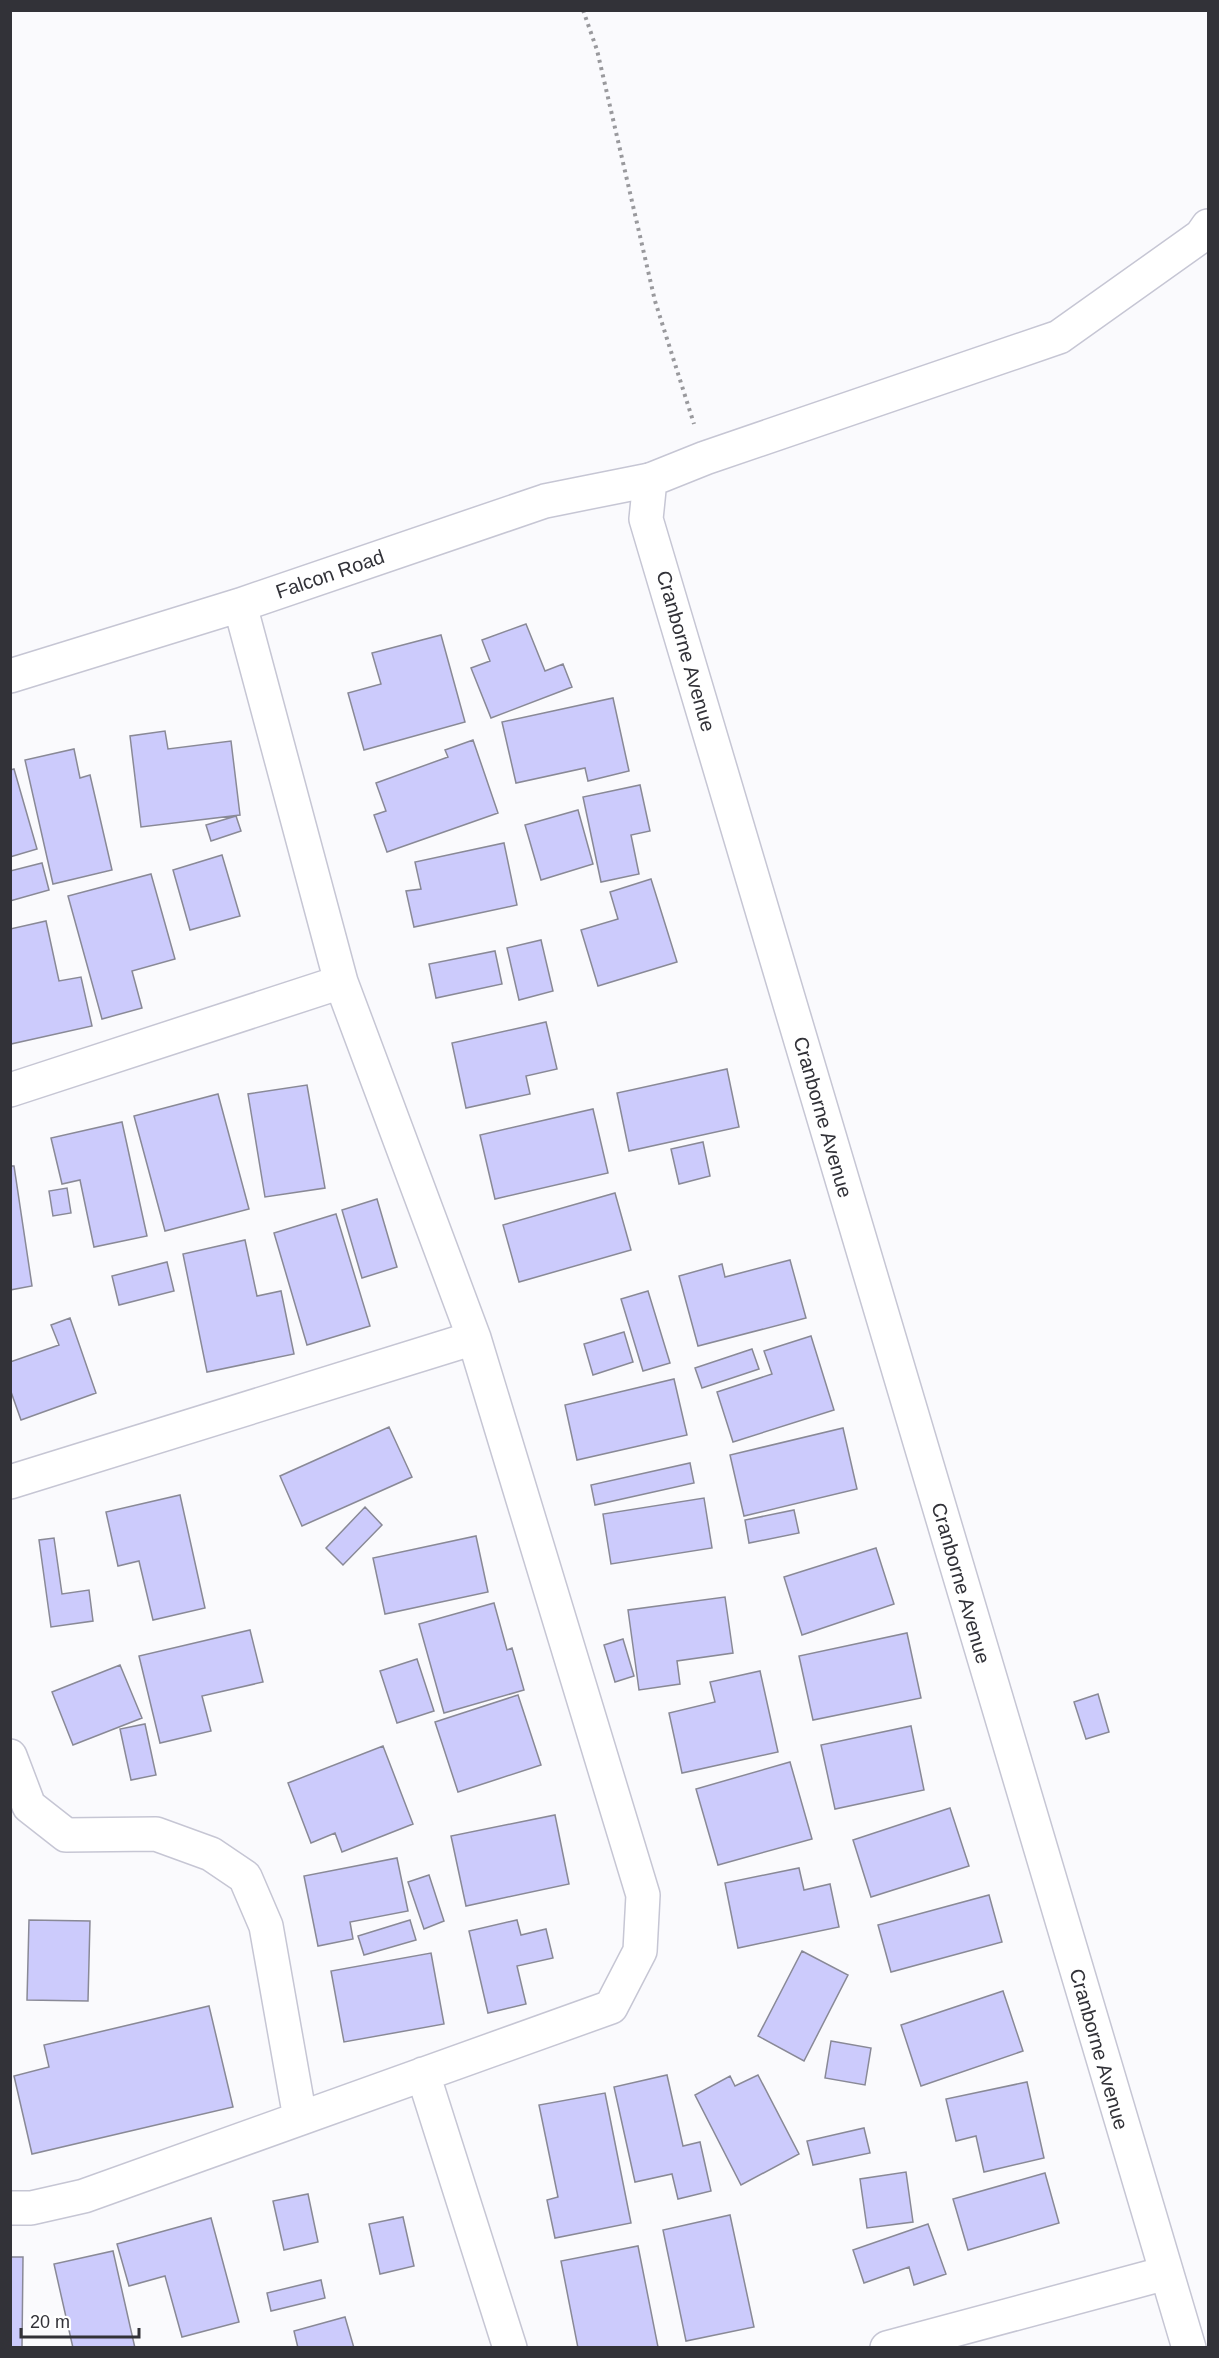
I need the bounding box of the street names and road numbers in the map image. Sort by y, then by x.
street label: Falcon Road [273,545,387,603]
street label: Cranborne Avenue [652,568,720,734]
street label: Cranborne Avenue [789,1034,857,1200]
street label: Cranborne Avenue [927,1500,995,1666]
street label: Cranborne Avenue [1065,1966,1133,2132]

